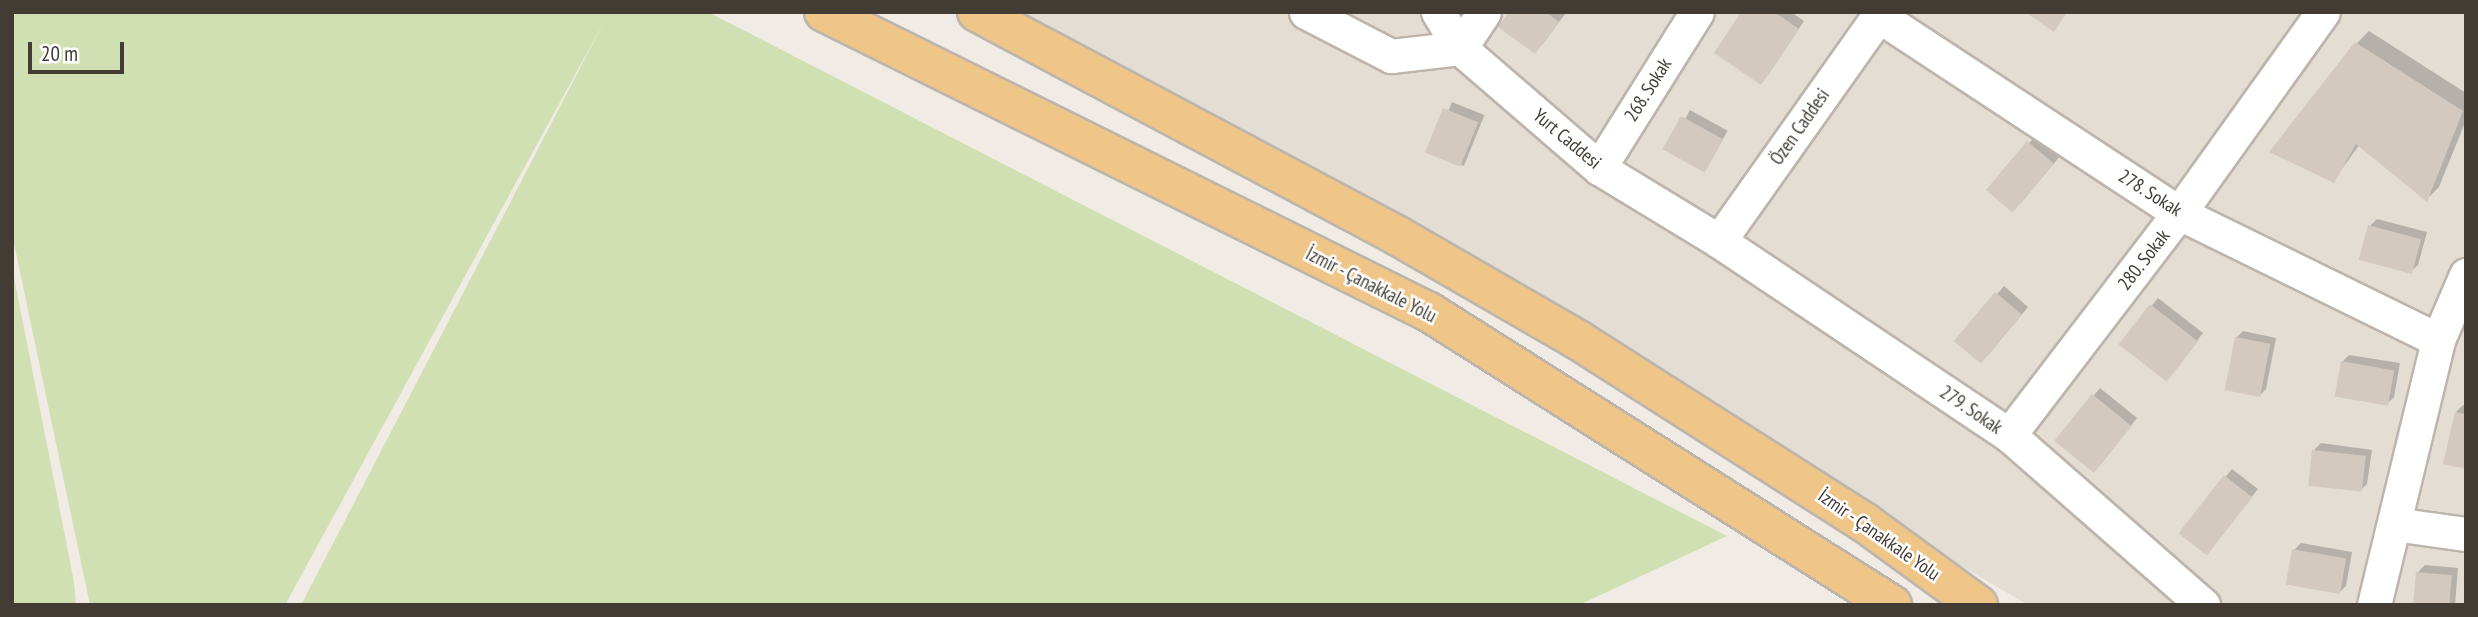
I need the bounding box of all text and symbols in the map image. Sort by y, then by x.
scale bar [32,28,128,72]
text: 20 m [41,40,78,67]
street label: 268. Sokak [1619,54,1677,126]
street label: Özen Caddesi [1765,84,1835,170]
street label: Yurt Caddesi [1528,104,1606,174]
street label: 278. Sokak [2114,164,2186,222]
street label: 280. Sokak [2113,225,2175,295]
street label: İzmir - Çanakkale Yolu [1301,242,1441,328]
street label: 279. Sokak [1935,380,2007,440]
street label: İzmir - Çanakkale Yolu [1813,484,1945,586]

